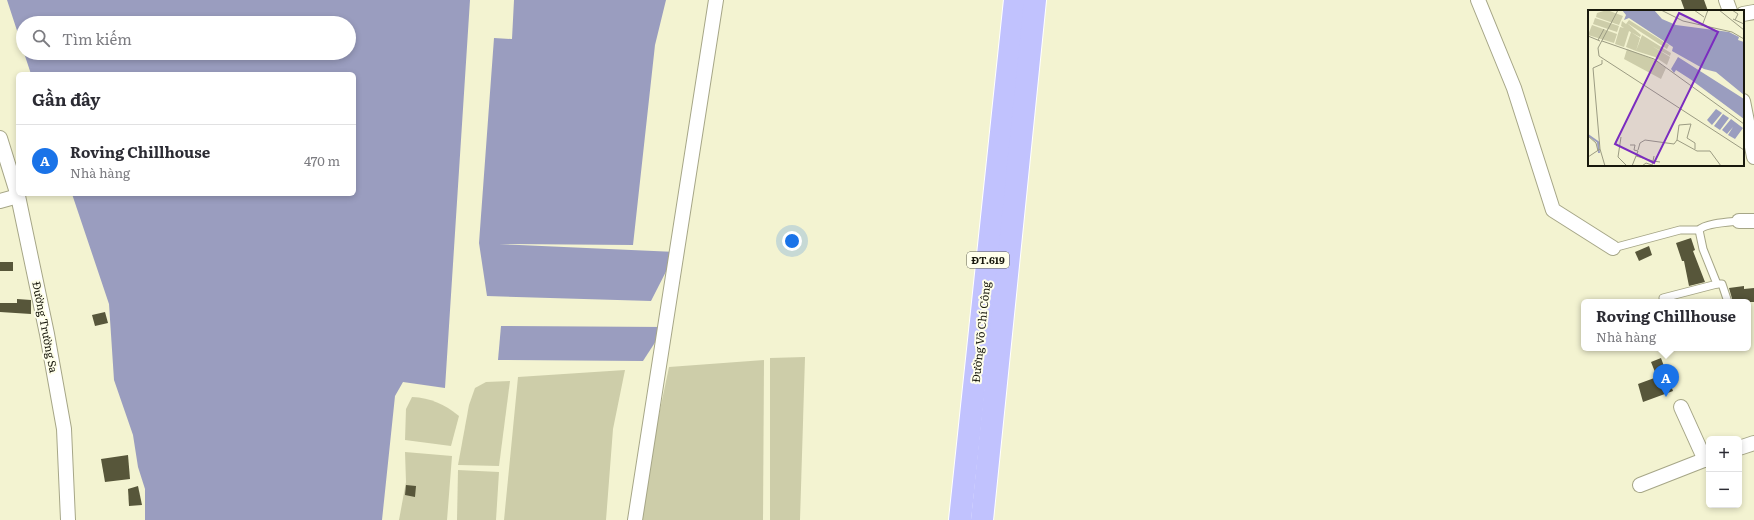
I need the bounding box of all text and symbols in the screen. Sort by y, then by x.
inset map [1588,10,1744,166]
search box [16,16,356,60]
icon: search [30,27,52,49]
text: Tìm kiếm [62,27,132,50]
text: Gần đây [32,86,100,111]
text: Roving Chillhouse [70,140,210,163]
text: A [40,151,50,170]
text: 470 m [304,151,340,170]
text: Nhà hàng [70,163,130,182]
your location [782,231,802,251]
road number: ĐT.619 [967,252,1009,268]
street label: Đường Trường Sa [29,280,63,374]
street label: Đường Võ Chí Công [967,280,993,383]
popup [1581,299,1751,351]
text: Roving Chillhouse [1596,304,1736,327]
text: Nhà hàng [1596,327,1656,346]
pin: A [1653,364,1679,397]
map controls [1706,436,1742,508]
button: + [1706,436,1742,472]
button: − [1706,472,1742,508]

